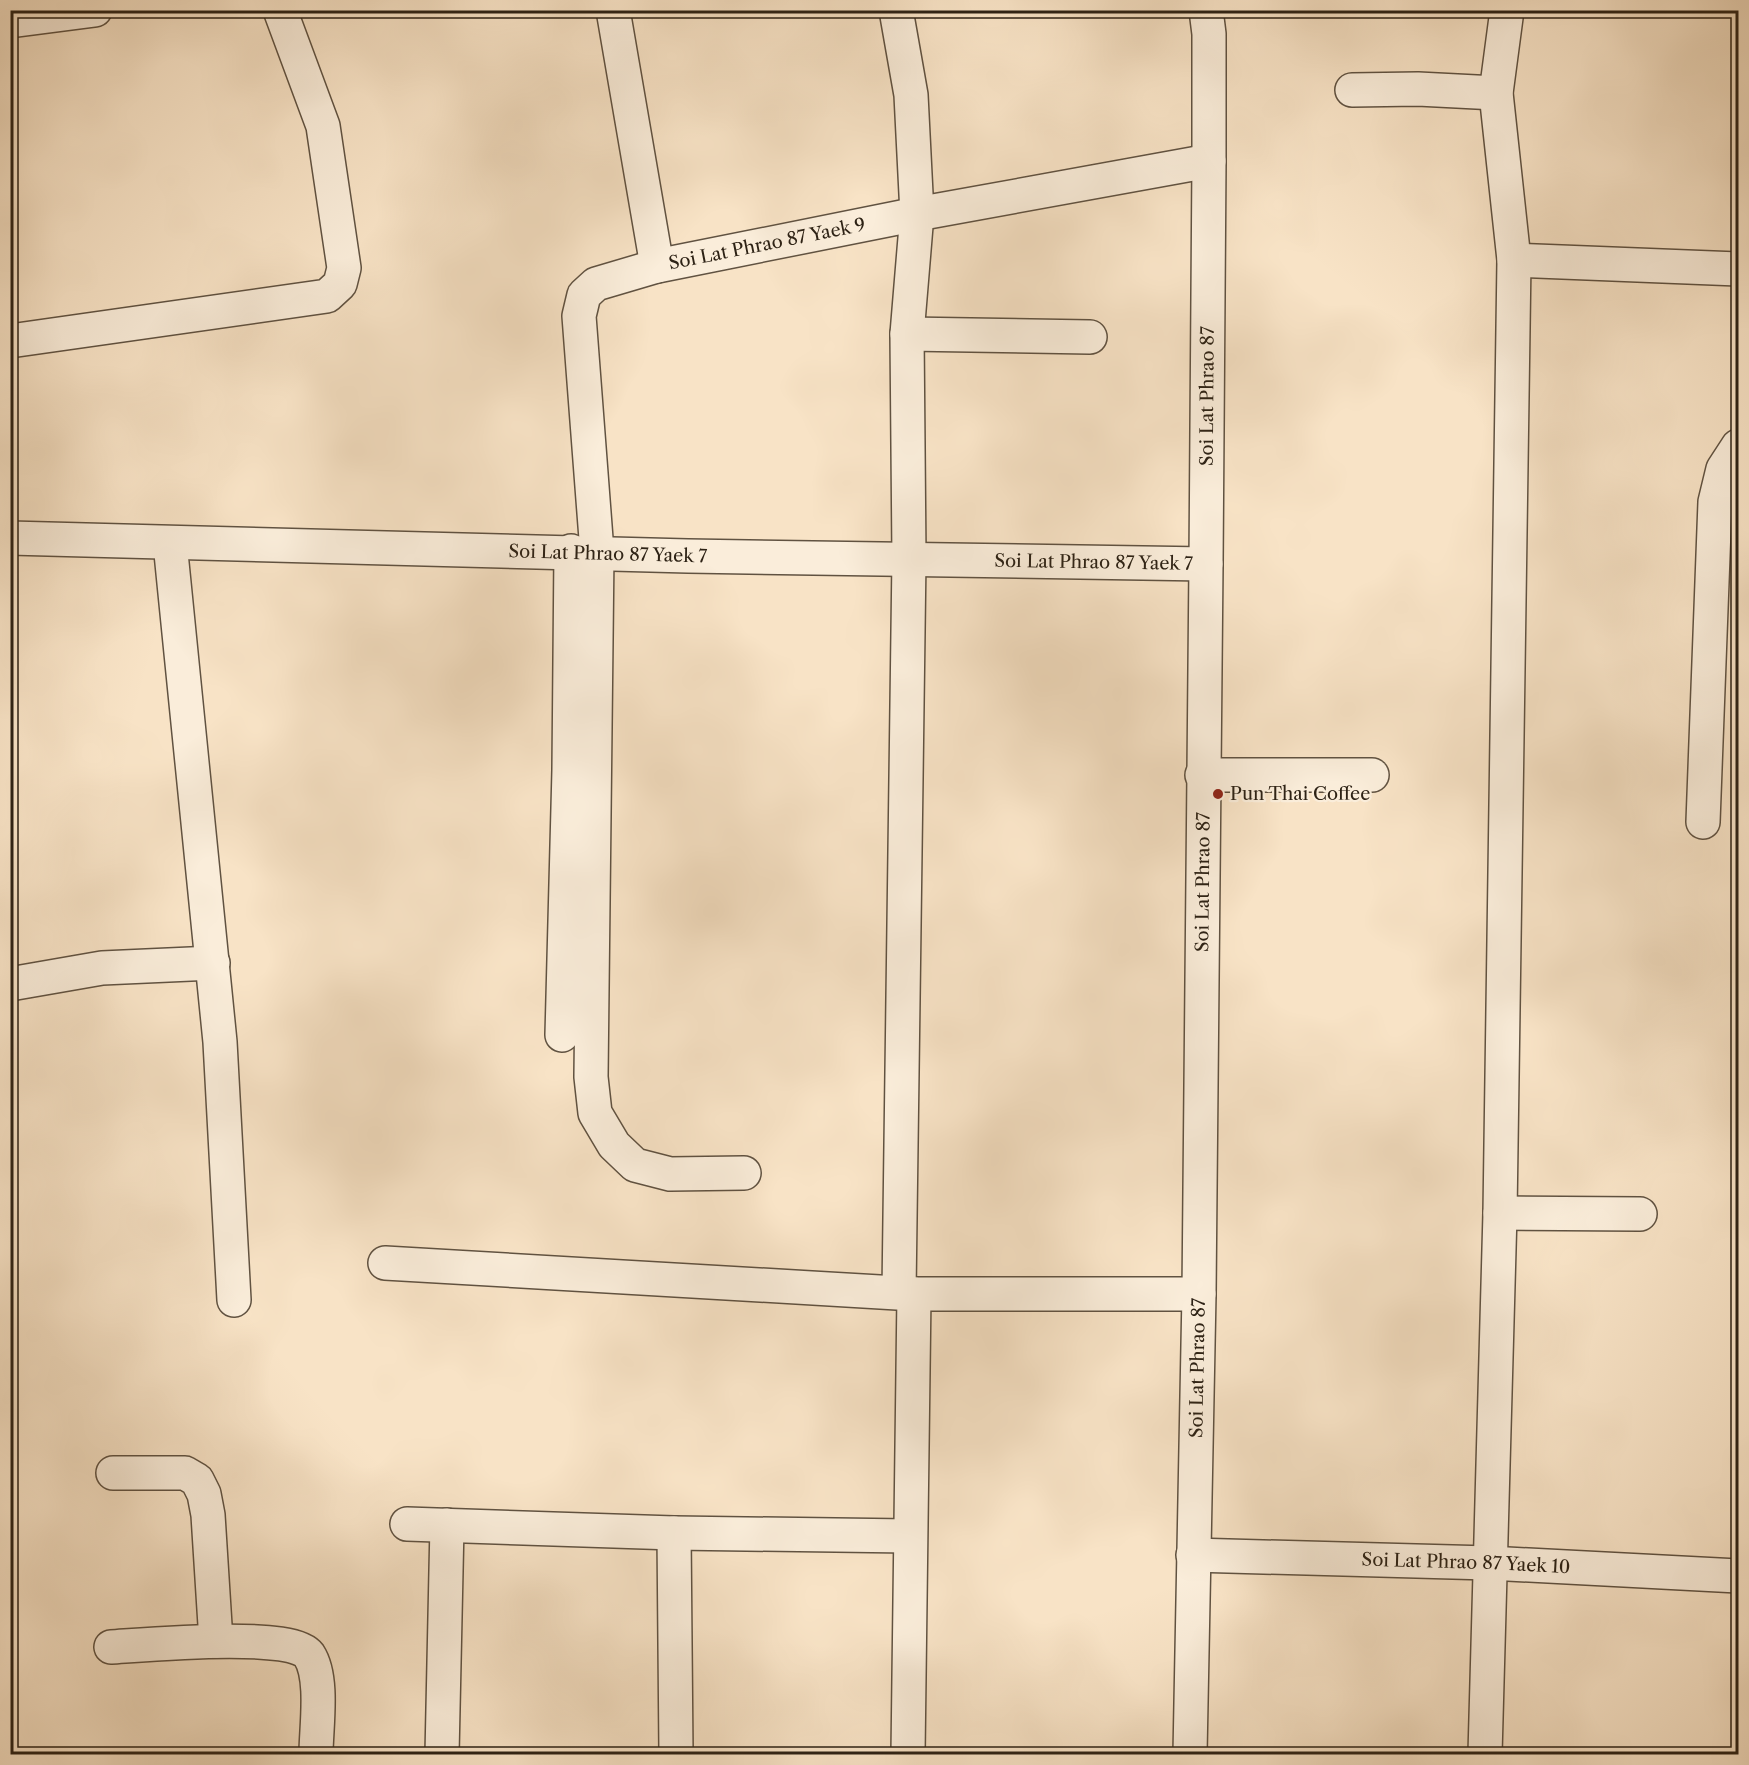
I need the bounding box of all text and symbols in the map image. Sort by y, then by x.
street label: Soi Lat Phrao 87 Yaek 9 [667,214,867,274]
street label: Soi Lat Phrao 87 [1196,326,1219,466]
street label: Soi Lat Phrao 87 Yaek 7 [508,540,707,567]
street label: Soi Lat Phrao 87 Yaek 7 [994,550,1193,575]
place label: Pun Thai Coffee [1230,783,1370,805]
marker: Pun Thai Coffee [1211,787,1225,801]
street label: Soi Lat Phrao 87 [1191,812,1215,952]
street label: Soi Lat Phrao 87 [1185,1298,1210,1438]
street label: Soi Lat Phrao 87 Yaek 10 [1361,1549,1571,1578]

